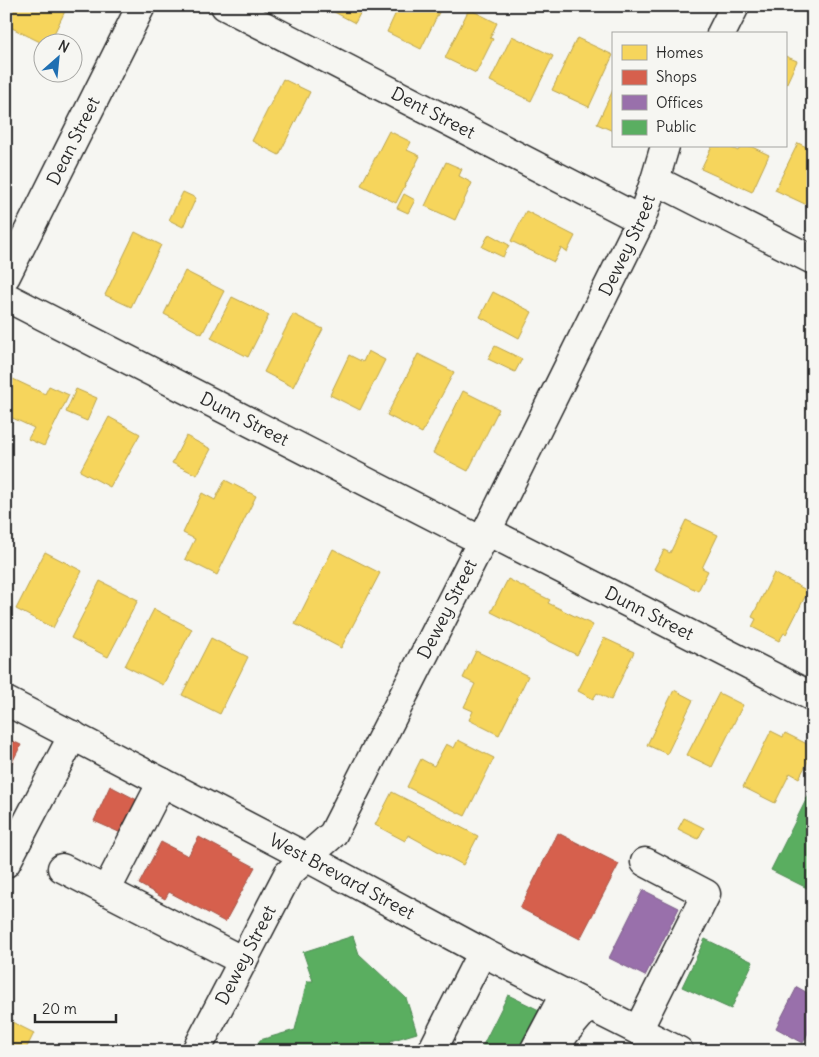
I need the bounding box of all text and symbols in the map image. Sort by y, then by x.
north arrow [32,32,82,82]
legend [612,32,786,148]
text: N [56,36,72,57]
text: Homes [656,43,703,62]
text: Shops [656,67,697,86]
street label: Dent Street [388,82,479,144]
street label: Dean Street [41,93,105,189]
text: Offices [656,93,703,112]
text: Public [656,117,697,136]
street label: Dewey Street [593,192,660,299]
street label: Dunn Street [197,387,293,451]
street label: Dewey Street [412,555,482,663]
street label: Dunn Street [601,581,698,645]
street label: West Brevard Street [266,828,419,924]
street label: Dewey Street [210,901,281,1009]
scale bar [35,992,116,1024]
text: 20 m [42,999,77,1018]

